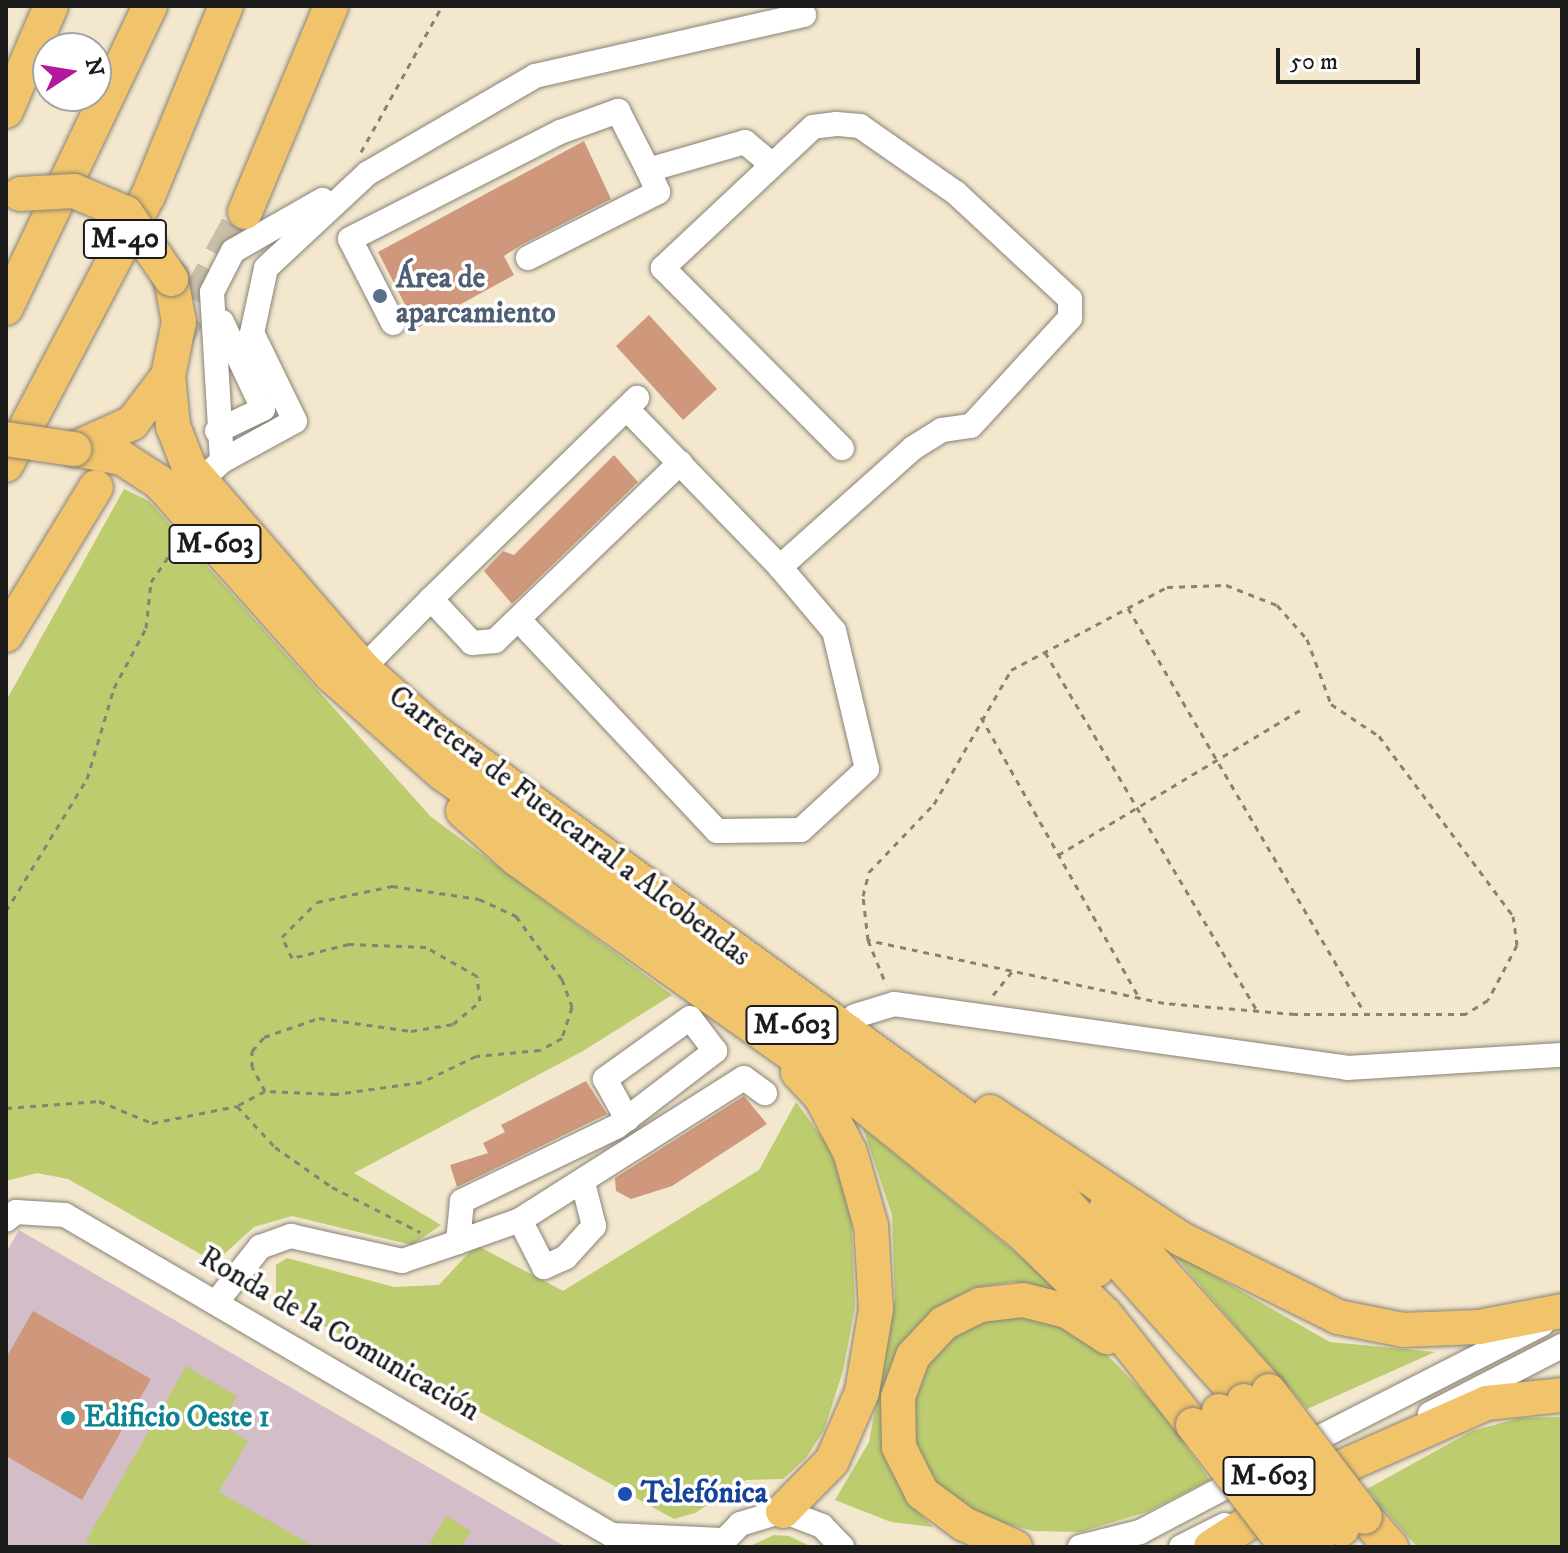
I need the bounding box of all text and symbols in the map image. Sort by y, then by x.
north arrow [32,32,112,112]
scale bar [1280,32,1424,82]
text: 50 m [1290,47,1338,77]
text: N [79,56,109,79]
road number: M-40 [81,215,169,263]
place label: Área de aparcamiento [396,261,556,332]
marker: Área de aparcamiento [371,287,389,305]
road number: M-603 [167,520,263,568]
street label: Carretera de Fuencarral a Alcobendas [381,679,757,975]
road number: M-603 [744,1001,840,1049]
street label: Ronda de la Comunicación [192,1240,486,1430]
place label: Edificio Oeste 1 [84,1400,270,1436]
marker: Edificio Oeste 1 [59,1409,77,1427]
road number: M-603 [1221,1452,1317,1500]
place label: Telefónica [641,1476,768,1512]
marker: Telefónica [616,1485,634,1503]

